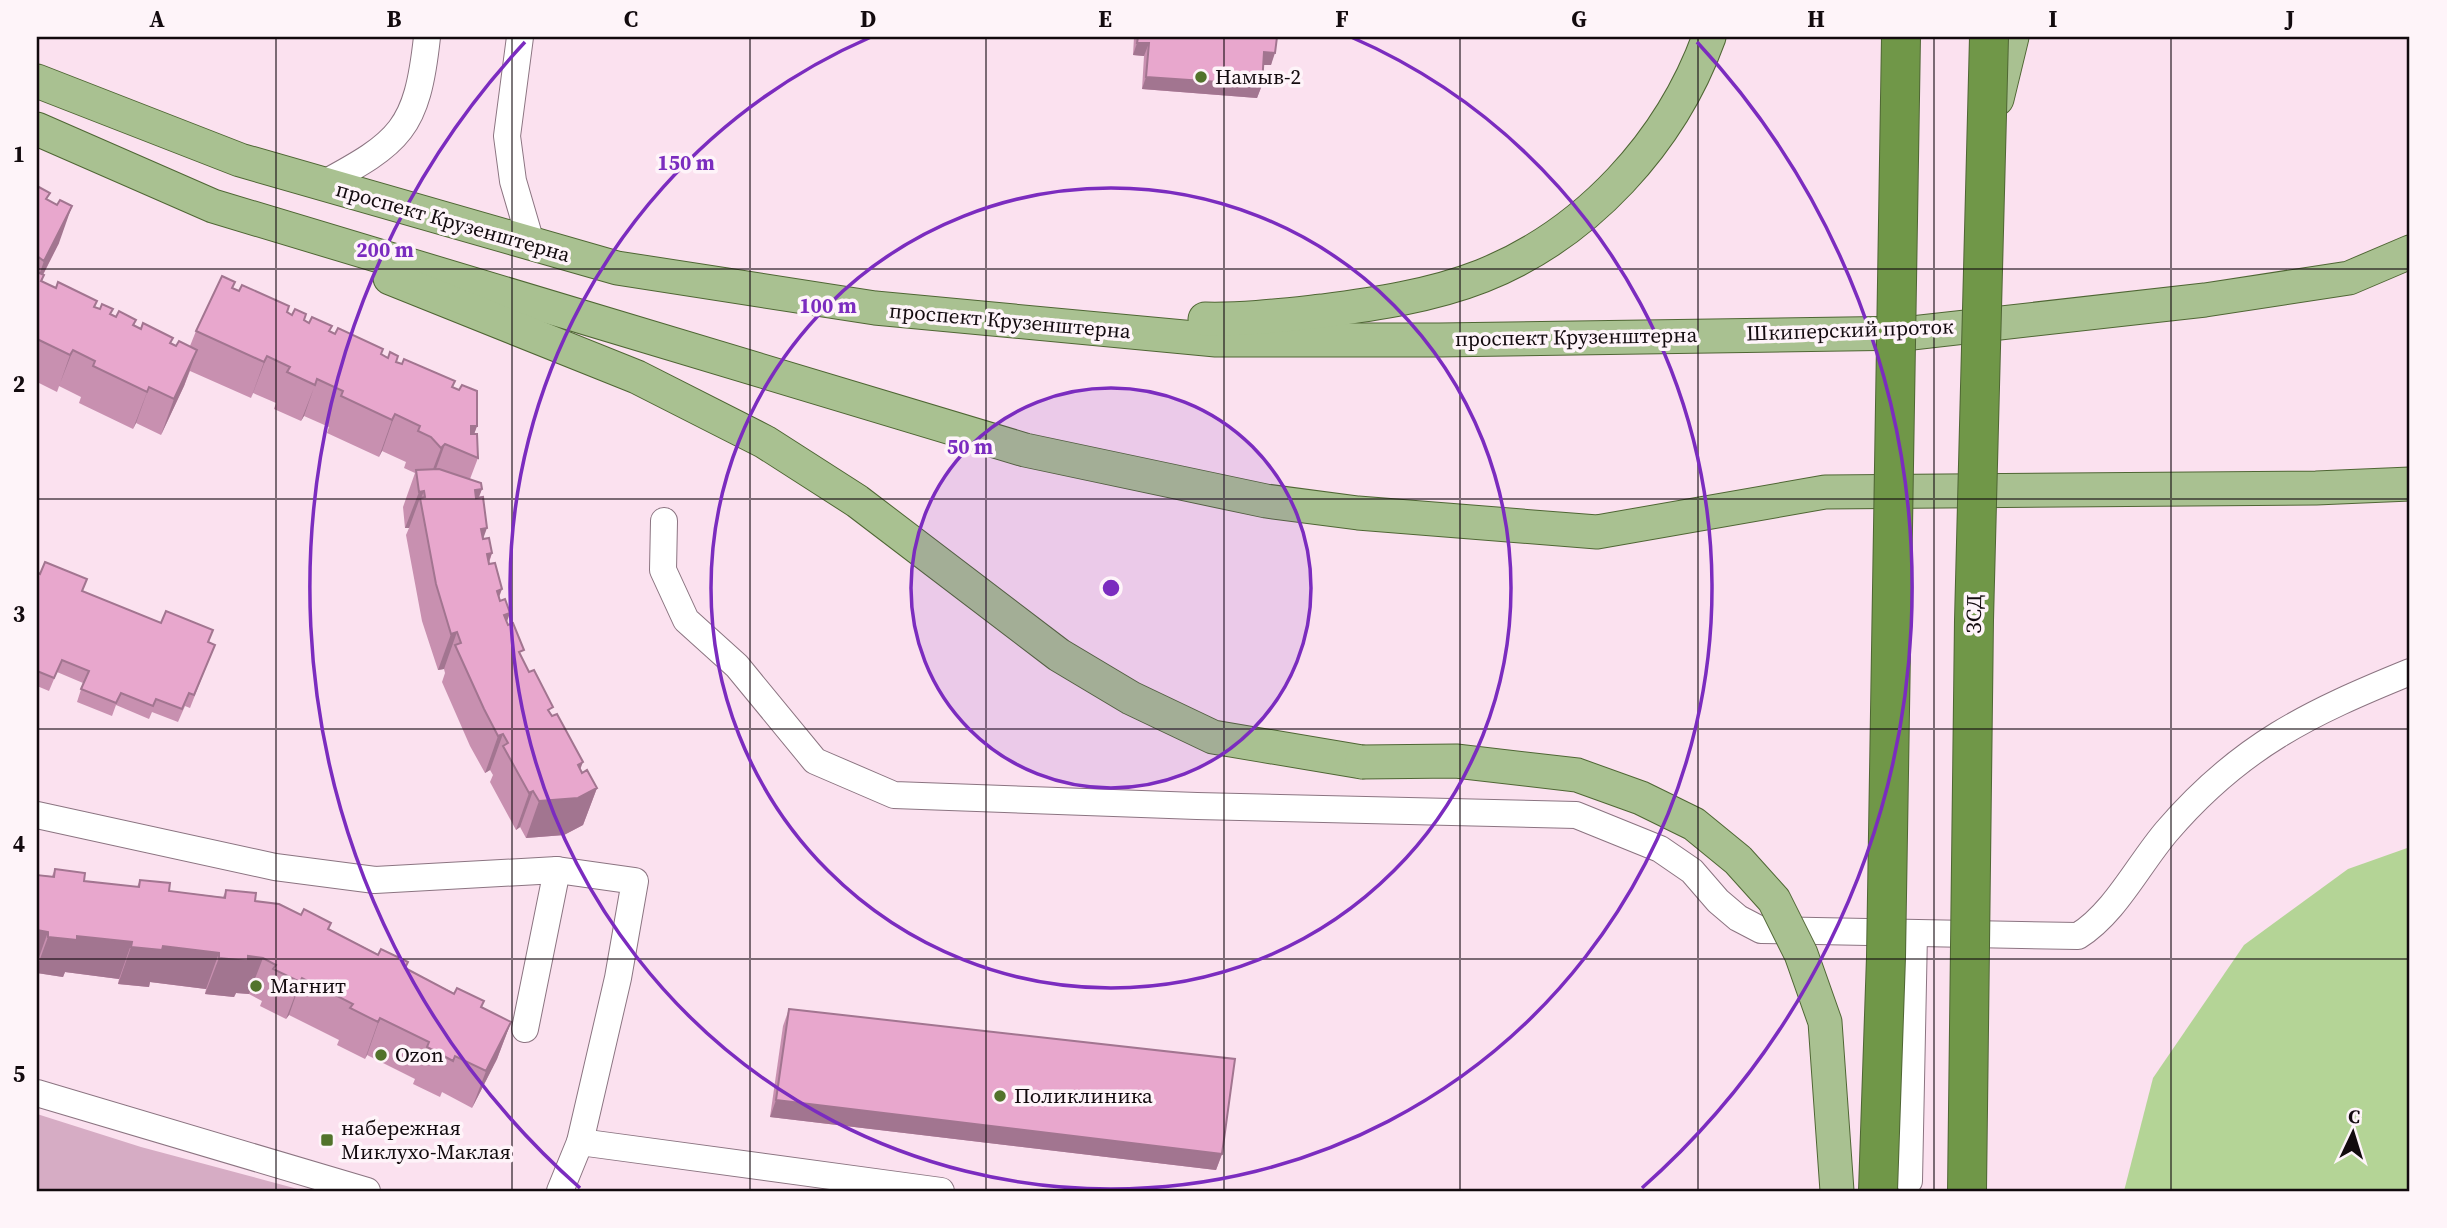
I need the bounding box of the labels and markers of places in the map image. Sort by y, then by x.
place label: Намыв-2 [1215,62,1301,91]
marker: Намыв-2 [1193,69,1209,85]
centre of rings [1099,576,1123,600]
place label: Магнит [270,971,346,1000]
marker: Магнит [248,978,264,994]
place label: Ozon [395,1040,444,1069]
marker: Ozon [373,1047,389,1063]
place label: Поликлиника [1014,1081,1153,1110]
marker: Поликлиника [992,1088,1008,1104]
place label: набережная Миклухо-Маклая [341,1113,511,1166]
marker: набережная Миклухо-Маклая [319,1132,335,1148]

